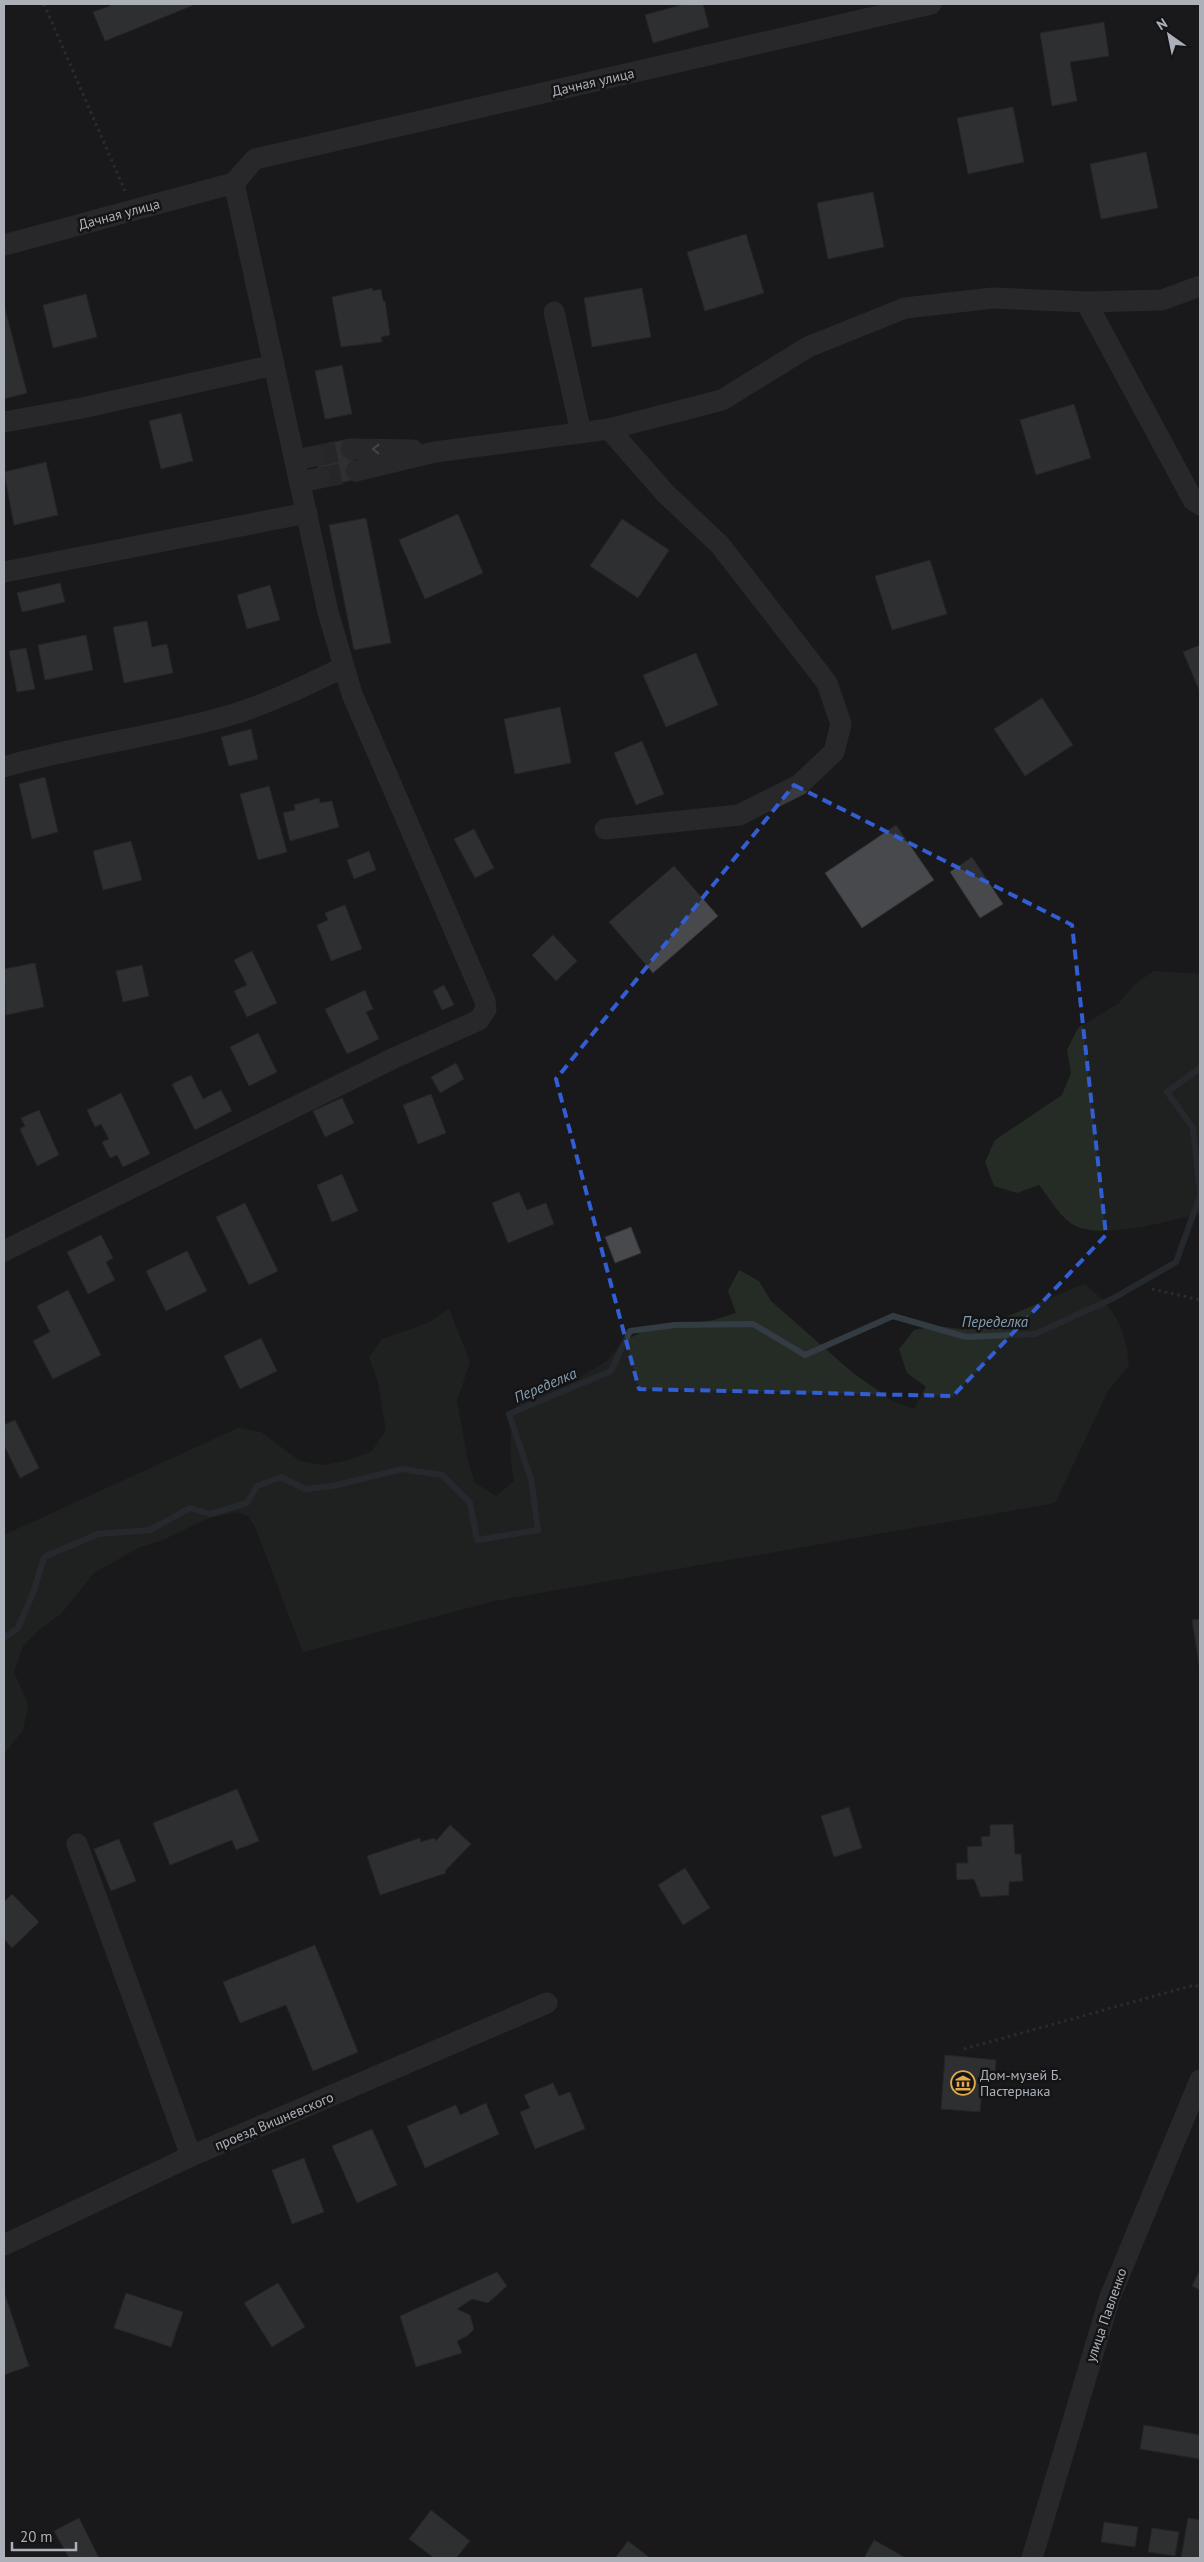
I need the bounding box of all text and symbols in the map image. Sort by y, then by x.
north arrow [1144,10,1194,60]
text: N [1153,14,1171,34]
street label: Дачная улица [550,64,636,100]
street label: Дачная улица [76,194,162,234]
one-way arrow [372,443,380,454]
water label: Переделка [962,1312,1029,1331]
water label: Переделка [511,1363,580,1407]
place label: Дом-музей Б. Пастернака [980,2066,1062,2100]
museum icon: Дом-музей Б. Пастернака [950,2070,976,2096]
street label: проезд Вишневского [212,2088,336,2154]
street label: улица Павленко [1081,2266,1131,2364]
scale bar [12,2520,76,2552]
text: 20 m [20,2527,53,2546]

